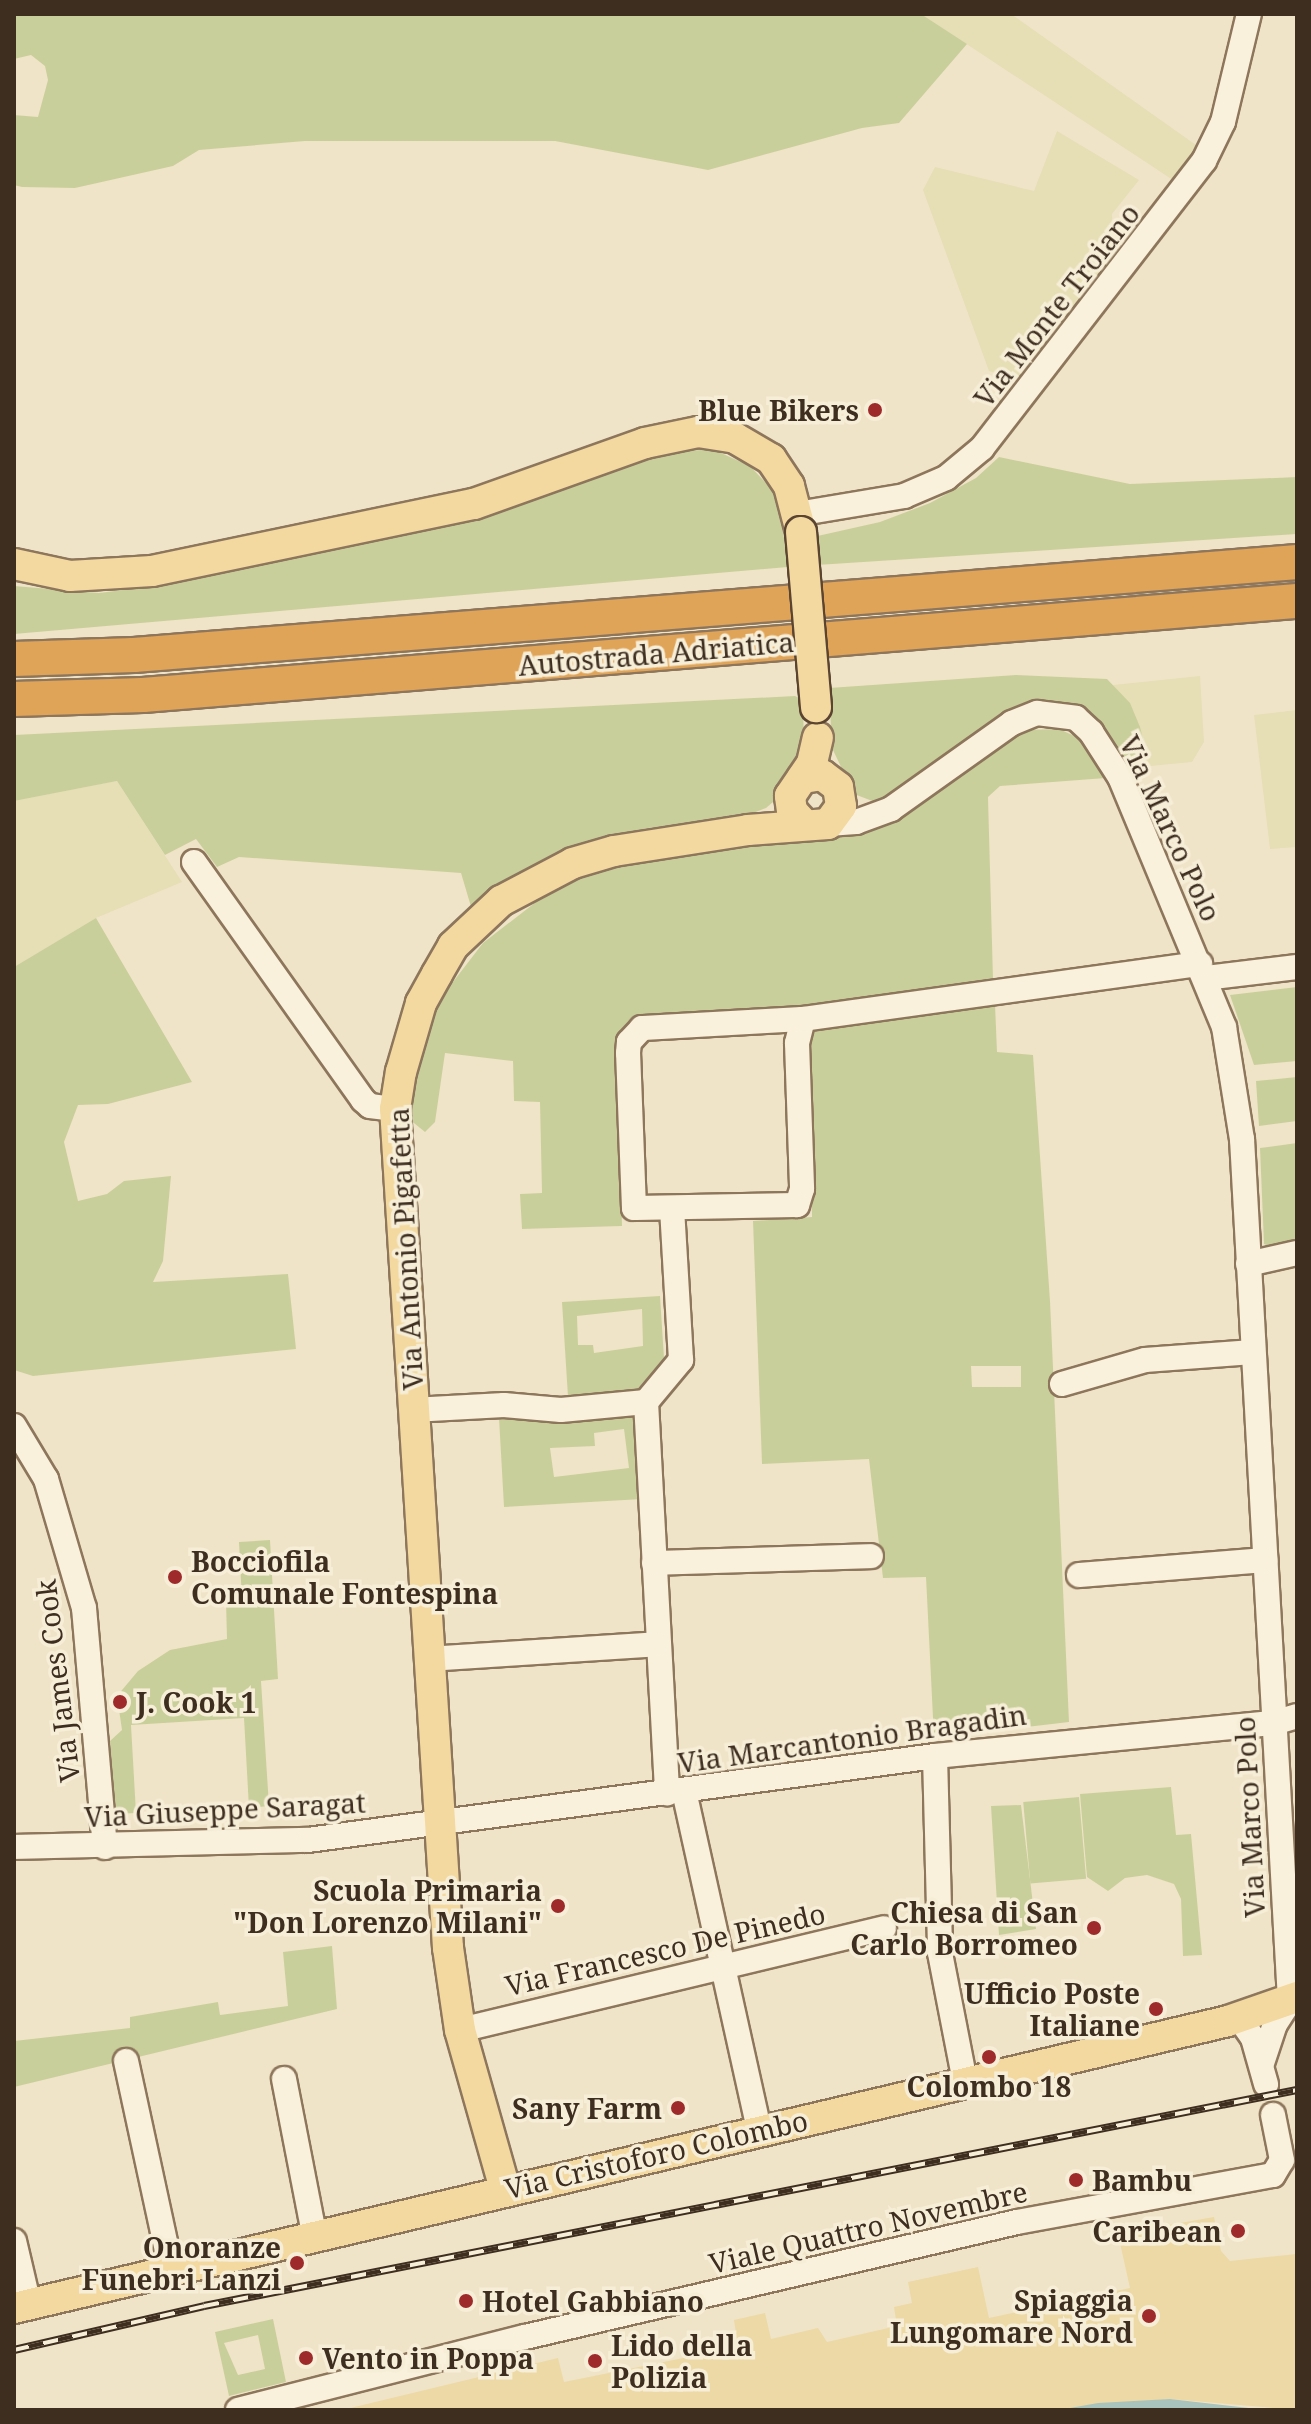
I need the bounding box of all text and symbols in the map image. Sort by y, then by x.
street label: Via Monte Troiano [966,197,1146,413]
place label: Blue Bikers [698,393,859,427]
marker: Blue Bikers [866,401,884,419]
street label: Autostrada Adriatica [517,624,795,682]
street label: Via Marco Polo [1113,730,1229,926]
street label: Via Antonio Pigafetta [381,1107,429,1391]
place label: Bocciofila Comunale Fontespina [191,1544,498,1610]
marker: Bocciofila Comunale Fontespina [166,1568,184,1586]
street label: Via James Cook [28,1578,86,1784]
place label: J. Cook 1 [136,1685,257,1719]
marker: J. Cook 1 [111,1693,129,1711]
street label: Via Marcantonio Bragadin [675,1697,1029,1779]
street label: Via Marco Polo [1227,1716,1271,1918]
street label: Via Giuseppe Saragat [83,1785,367,1833]
place label: Scuola Primaria "Don Lorenzo Milani" [233,1873,542,1939]
place label: Chiesa di San Carlo Borromeo [850,1895,1078,1961]
street label: Via Francesco De Pinedo [502,1896,828,2002]
marker: Scuola Primaria "Don Lorenzo Milani" [549,1897,567,1915]
marker: Chiesa di San Carlo Borromeo [1085,1919,1103,1937]
place label: Ufficio Poste Italiane [964,1976,1140,2042]
marker: Ufficio Poste Italiane [1147,2000,1165,2018]
marker: Colombo 18 [980,2048,998,2066]
place label: Colombo 18 [907,2069,1071,2103]
place label: Sany Farm [512,2091,662,2125]
marker: Sany Farm [669,2099,687,2117]
street label: Via Cristoforo Colombo [501,2103,811,2205]
place label: Bambu [1092,2163,1192,2197]
marker: Bambu [1067,2171,1085,2189]
street label: Viale Quattro Novembre [706,2174,1030,2280]
place label: Caribean [1092,2214,1222,2248]
marker: Caribean [1229,2222,1247,2240]
place label: Onoranze Funebri Lanzi [82,2230,281,2296]
marker: Onoranze Funebri Lanzi [288,2254,306,2272]
place label: Spiaggia Lungomare Nord [890,2283,1133,2349]
place label: Hotel Gabbiano [482,2284,704,2318]
marker: Hotel Gabbiano [457,2292,475,2310]
marker: Spiaggia Lungomare Nord [1140,2307,1158,2325]
place label: Lido della Polizia [611,2328,753,2394]
place label: Vento in Poppa [322,2341,534,2375]
marker: Vento in Poppa [297,2349,315,2367]
marker: Lido della Polizia [586,2352,604,2370]

